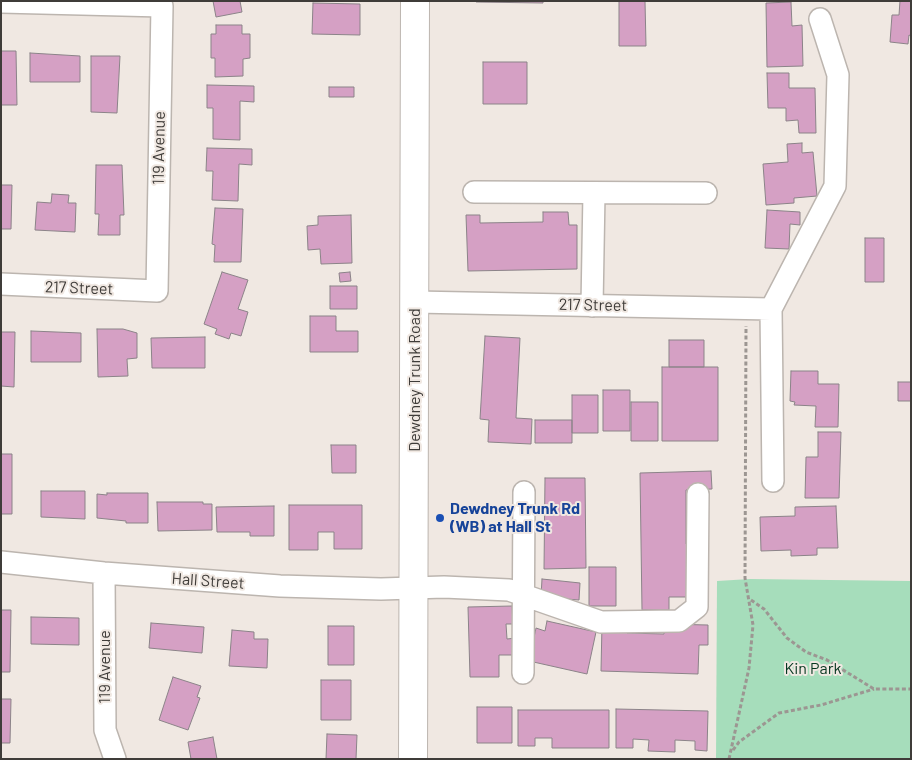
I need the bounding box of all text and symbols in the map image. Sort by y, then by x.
street label: 119 Avenue [149,111,169,185]
street label: 217 Street [44,277,114,299]
street label: 217 Street [559,295,627,315]
street label: Dewdney Trunk Road [405,308,425,452]
place label: Dewdney Trunk Rd (WB) at Hall St [450,499,580,537]
marker: Dewdney Trunk Rd (WB) at Hall St [434,512,446,524]
street label: Hall Street [171,569,245,593]
street label: 119 Avenue [95,630,115,704]
park label: Kin Park [784,659,842,679]

